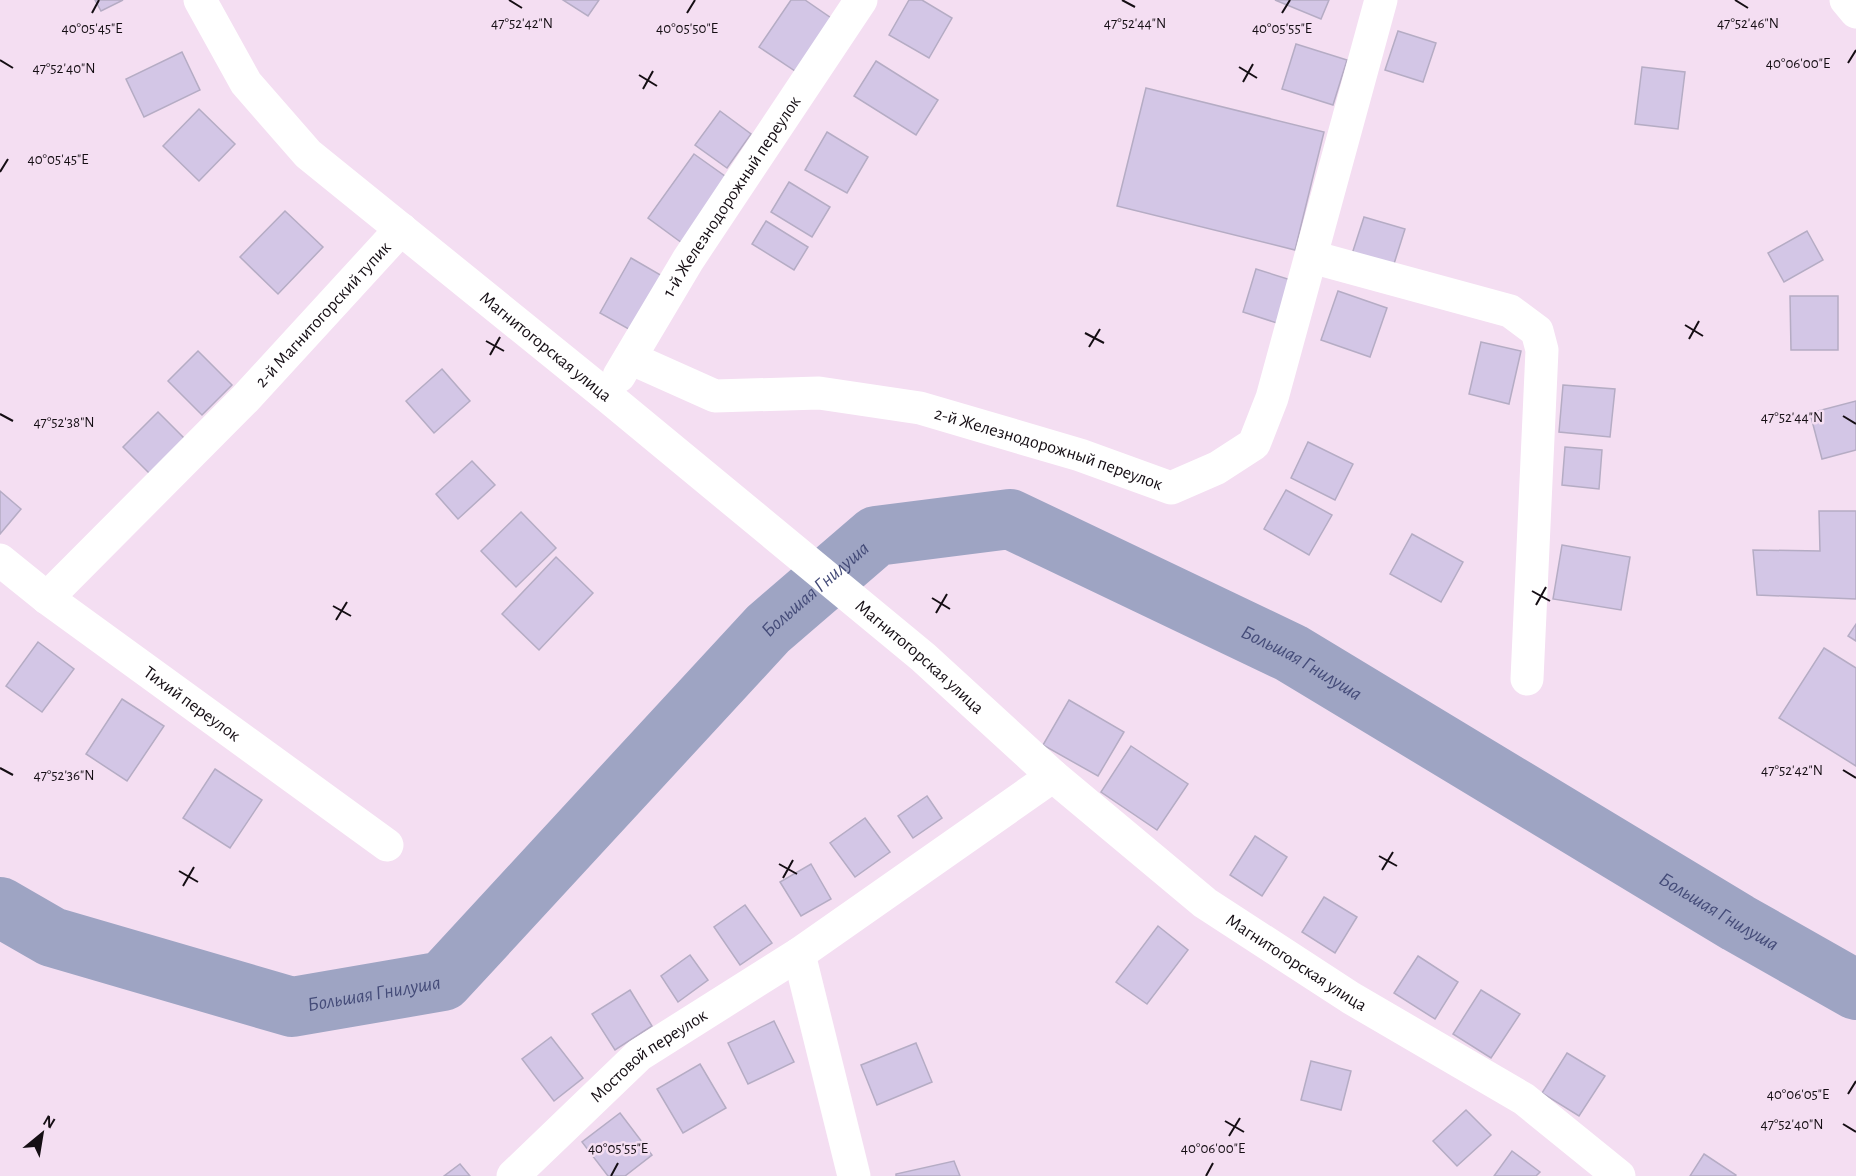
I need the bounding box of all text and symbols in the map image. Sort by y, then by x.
text: 47°52'42"N [491,16,553,31]
text: 47°52'44"N [1104,16,1166,31]
text: 47°52'46"N [1717,16,1779,31]
text: 40°05'45"E [61,21,123,36]
text: 40°05'50"E [656,21,718,36]
text: 40°05'55"E [1252,21,1312,36]
text: 40°06'00"E [1766,56,1830,71]
text: 47°52'40"N [32,61,96,76]
street label: 1-й Железнодорожный переулок [660,92,805,300]
text: 40°05'45"E [27,152,89,167]
street label: 2-й Магнитогорский тупик [253,238,395,391]
street label: Магнитогорская улица [476,289,614,406]
street label: 2-й Железнодорожный переулок [932,405,1165,494]
text: 47°52'44"N [1761,410,1823,425]
text: 47°52'38"N [33,415,95,430]
water label: Большая Гнилуша [757,538,873,641]
street label: Магнитогорская улица [852,597,987,718]
water label: Большая Гнилуша [1238,622,1365,704]
street label: Тихий переулок [140,663,244,746]
text: 47°52'42"N [1761,763,1823,778]
text: 47°52'36"N [33,768,95,783]
water label: Большая Гнилуша [1655,869,1782,955]
street label: Магнитогорская улица [1222,911,1369,1015]
water label: Большая Гнилуша [306,973,442,1015]
street label: Мостовой переулок [587,1006,711,1106]
text: 40°06'05"E [1767,1087,1829,1102]
north arrow [12,1104,72,1164]
text: N [40,1112,58,1132]
text: 47°52'40"N [1760,1117,1824,1132]
text: 40°05'55"E [588,1141,648,1156]
text: 40°06'00"E [1181,1141,1245,1156]

